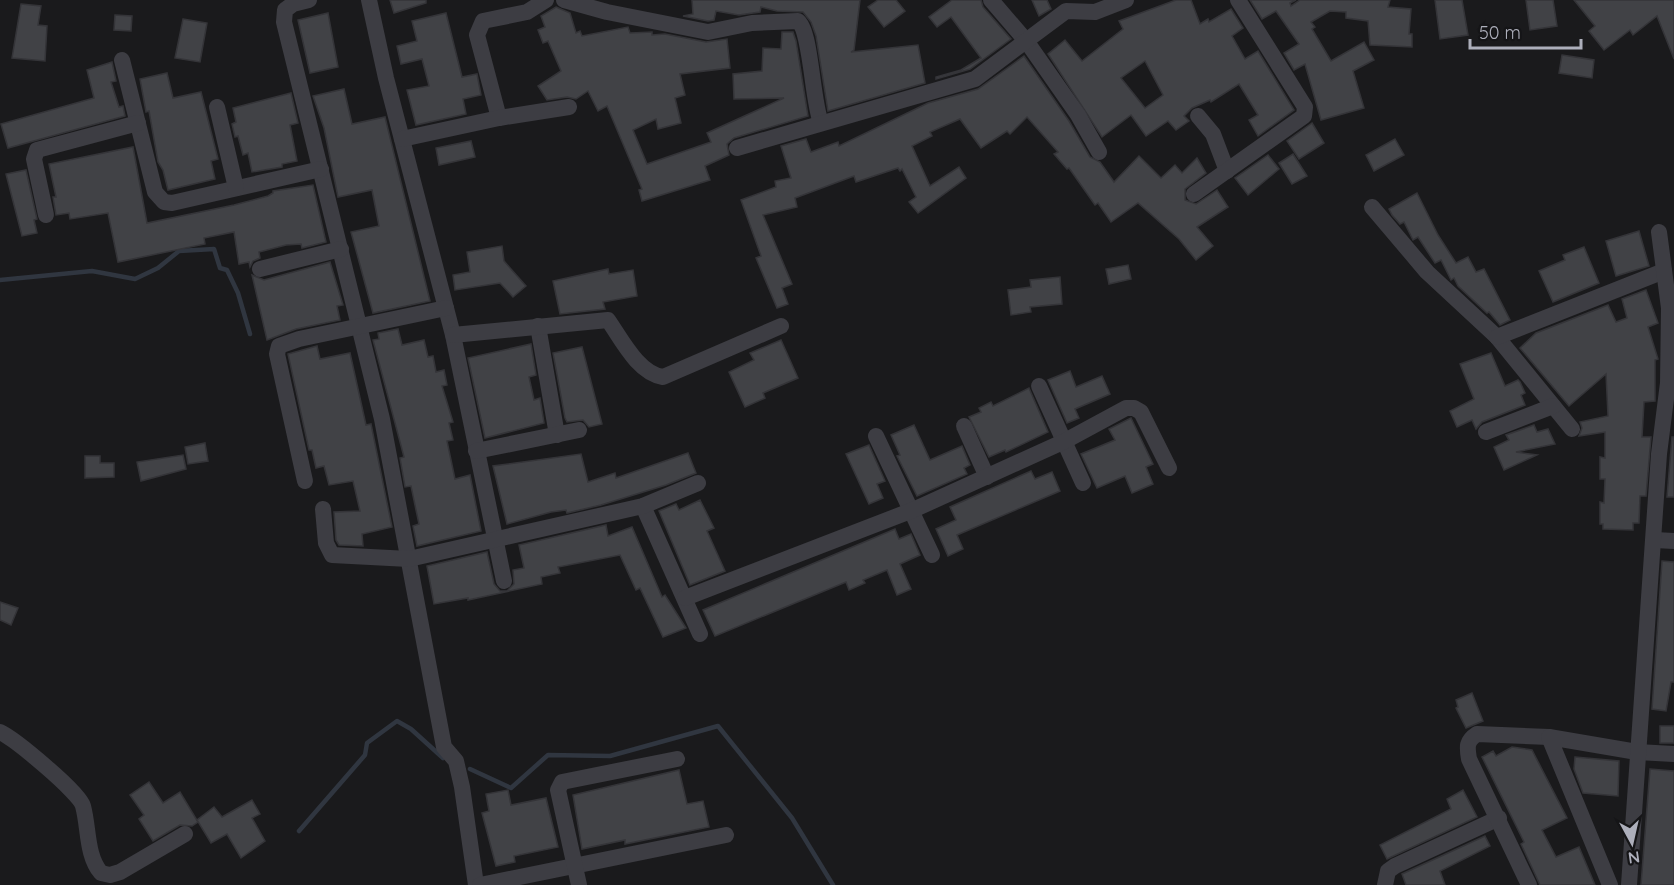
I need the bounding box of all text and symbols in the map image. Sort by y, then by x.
scale bar [1470,12,1581,50]
text: 50 m [1479,21,1521,44]
north arrow [1602,813,1662,873]
text: N [1627,847,1641,869]

